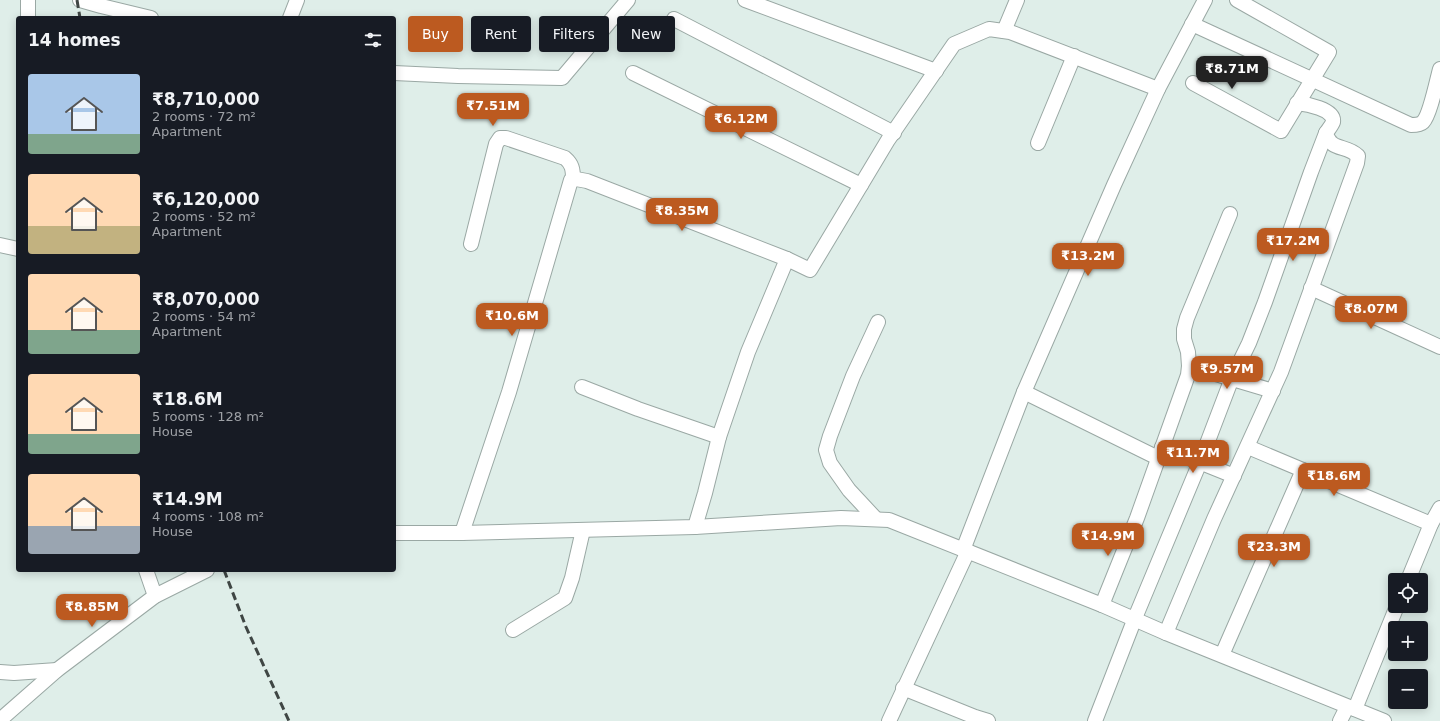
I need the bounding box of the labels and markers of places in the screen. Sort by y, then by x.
pin: ₹8.71M [1199,56,1265,90]
pin: ₹7.51M [460,93,526,127]
pin: ₹6.12M [708,106,774,140]
pin: ₹8.35M [649,198,715,232]
pin: ₹17.2M [1260,228,1326,262]
pin: ₹13.2M [1055,243,1121,277]
pin: ₹8.07M [1338,296,1404,330]
pin: ₹10.6M [479,303,545,337]
pin: ₹9.57M [1194,356,1260,390]
pin: ₹11.7M [1160,440,1226,474]
pin: ₹18.6M [1301,463,1367,497]
pin: ₹14.9M [1075,523,1141,557]
pin: ₹23.3M [1241,534,1307,568]
pin: ₹8.85M [59,594,125,628]

